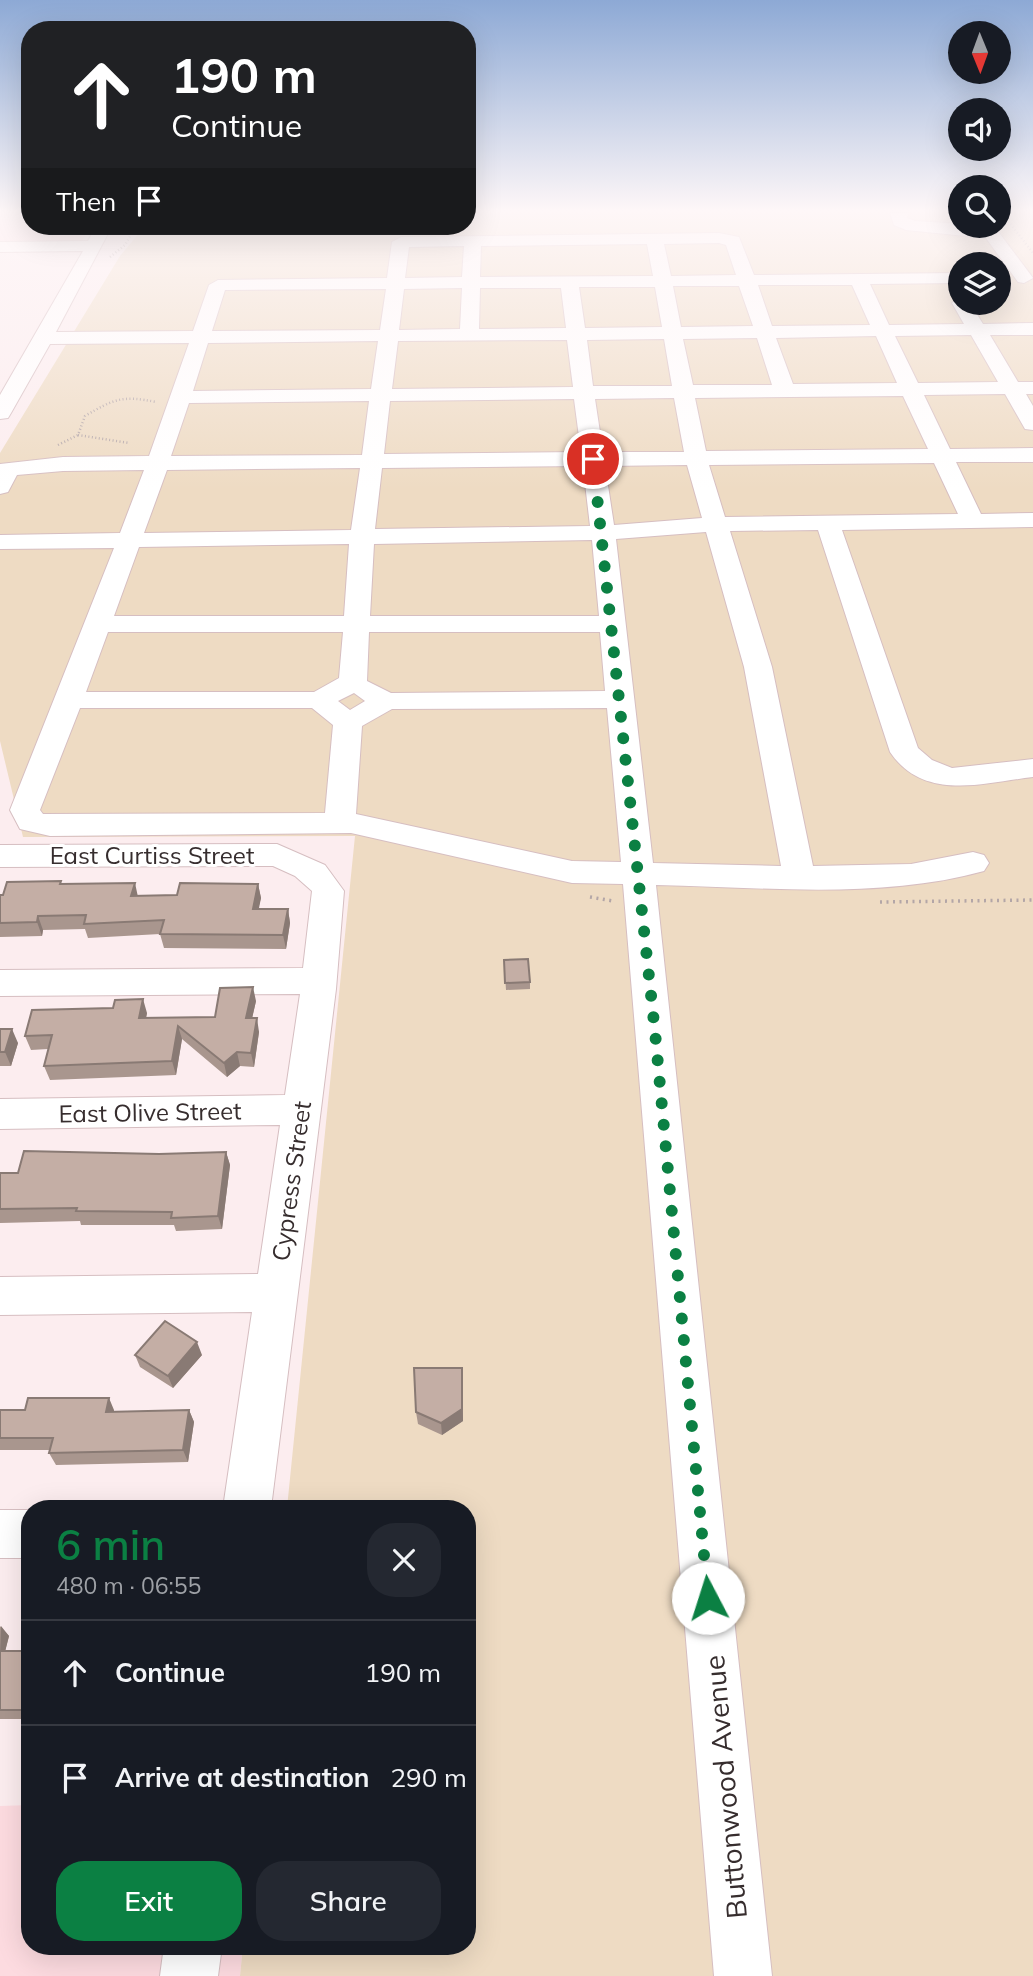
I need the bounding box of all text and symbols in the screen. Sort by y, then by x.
north arrow [948,21,1012,84]
map controls [948,21,1011,315]
text: 190 m [171,44,317,105]
icon: ahead [56,49,147,140]
button: sound [948,98,1011,161]
text: Continue [171,105,302,145]
button: search [948,175,1011,238]
icon: arrive [130,182,168,220]
text: Then [56,185,116,218]
button: layers [948,252,1011,315]
pin [563,429,623,489]
icon: arrive [574,440,612,478]
street label: East Curtiss Street [50,840,254,870]
street label: East Olive Street [58,1095,242,1129]
street label: Cypress Street [265,1099,317,1263]
text: 6 min [56,1518,165,1571]
button: close [367,1523,441,1597]
position arrow [671,1561,745,1635]
text: 480 m · 06:55 [56,1571,201,1600]
icon: ahead [56,1654,94,1692]
street label: Buttonwood Avenue [696,1654,754,1920]
text: Continue [115,1656,225,1689]
text: 190 m [365,1656,441,1689]
icon: arrive [56,1759,94,1797]
text: Arrive at destination [115,1761,370,1794]
text: 290 m [391,1761,467,1794]
button: Exit [56,1861,242,1941]
button: Share [256,1861,441,1941]

